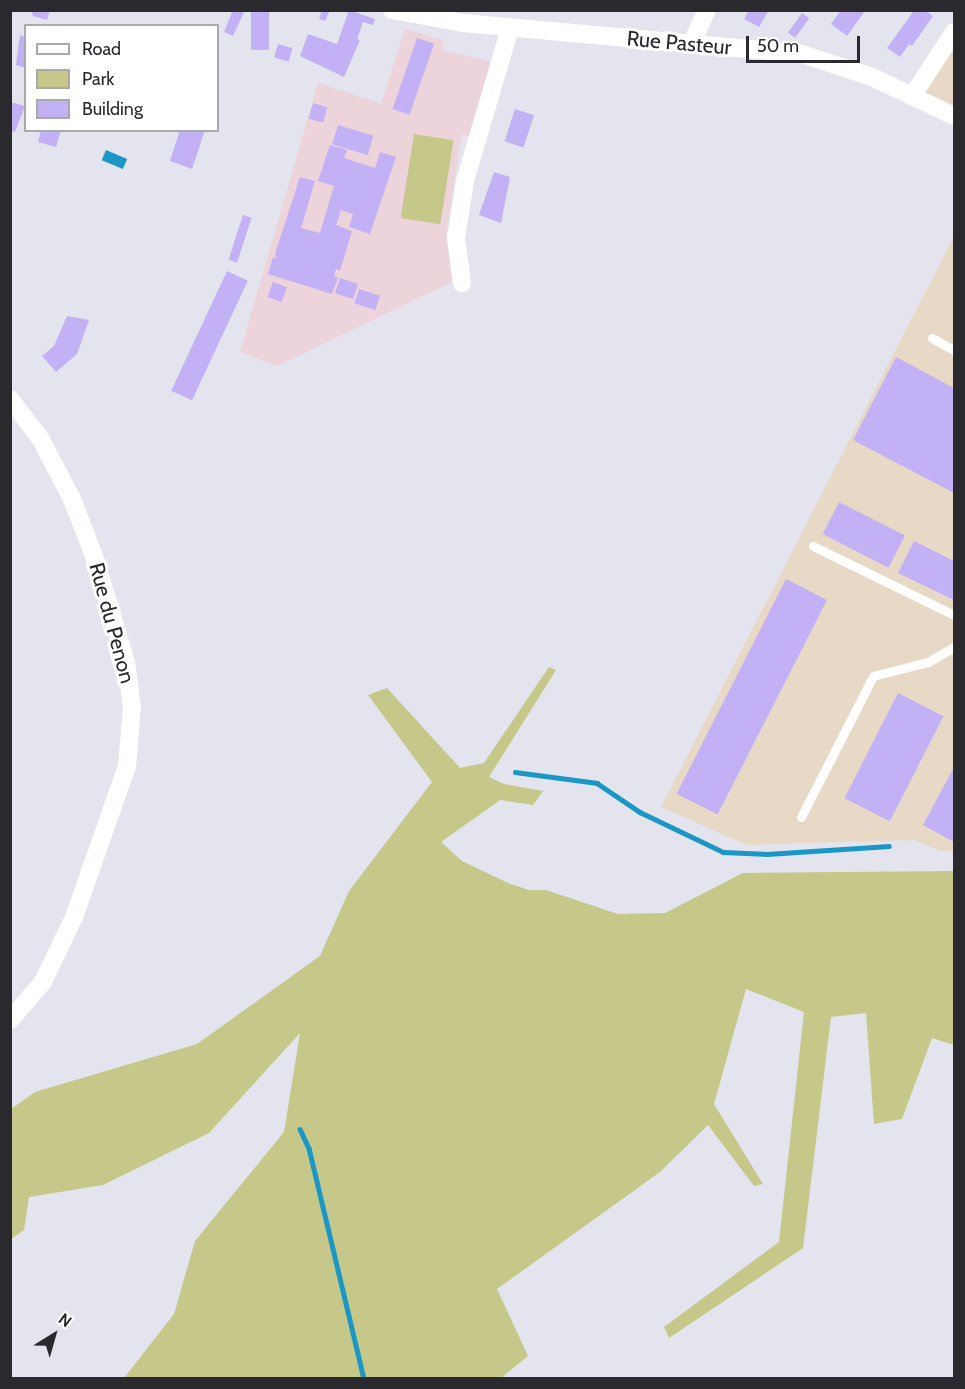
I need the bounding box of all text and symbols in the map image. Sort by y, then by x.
legend [24,24,219,132]
scale bar [749,24,863,62]
street label: Rue Pasteur [626,26,732,60]
text: 50 m [757,35,799,57]
text: Road [82,38,121,60]
text: Park [82,68,114,90]
text: Building [82,98,143,120]
street label: Rue du Penon [84,560,140,686]
north arrow [24,1305,84,1365]
text: N [55,1309,75,1331]

